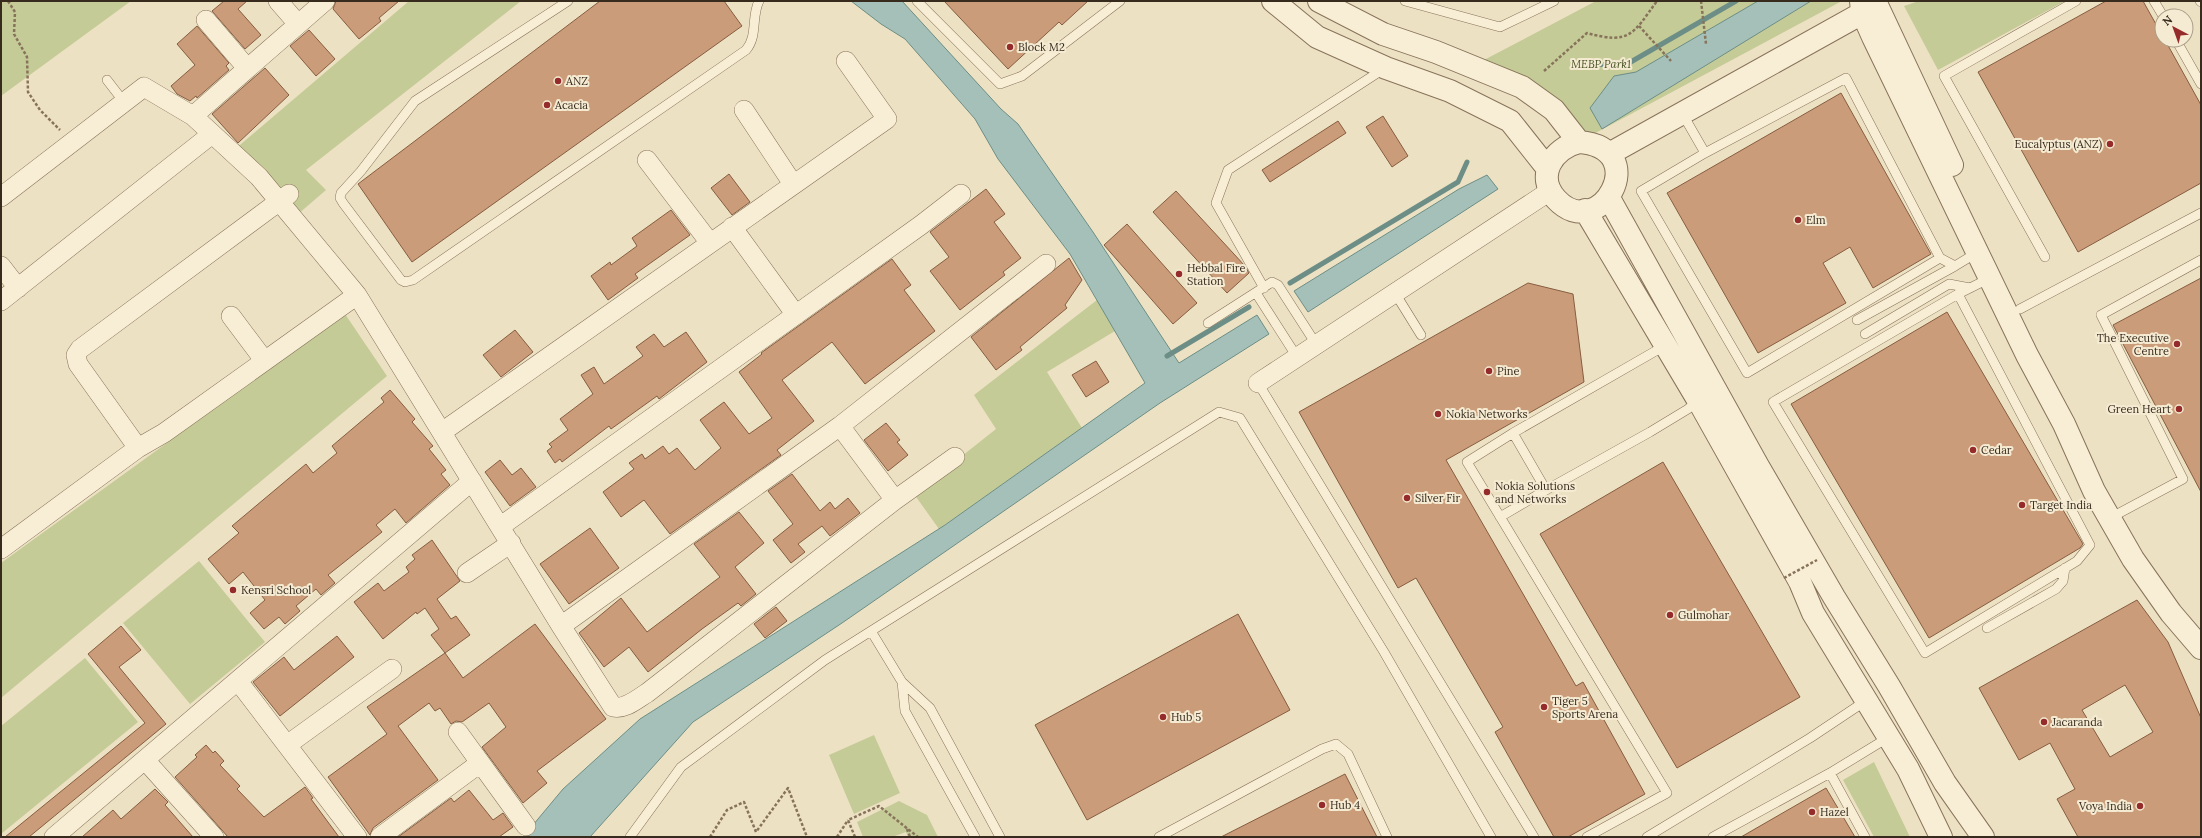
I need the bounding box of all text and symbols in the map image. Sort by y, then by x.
north arrow [2154,8,2194,48]
text: N [2160,12,2176,29]
place label: Block M2 [1018,40,1065,54]
marker: Block M2 [1005,42,1015,52]
park label: MEBP Park1 [1571,57,1631,71]
place label: ANZ [565,74,588,88]
marker: ANZ [553,76,563,86]
place label: Acacia [554,98,588,112]
marker: Acacia [542,100,552,110]
place label: Eucalyptus (ANZ) [2014,137,2102,152]
marker: Eucalyptus (ANZ) [2105,139,2115,149]
place label: Elm [1806,213,1826,227]
marker: Elm [1793,215,1803,225]
place label: Hebbal Fire Station [1187,261,1245,288]
marker: Hebbal Fire Station [1174,269,1184,279]
place label: The Executive Centre [2097,331,2169,358]
marker: The Executive Centre [2172,339,2182,349]
place label: Pine [1497,364,1519,378]
marker: Pine [1484,366,1494,376]
place label: Green Heart [2107,402,2172,416]
marker: Green Heart [2174,404,2184,414]
place label: Nokia Networks [1446,407,1528,421]
marker: Nokia Networks [1433,409,1443,419]
place label: Cedar [1981,443,2012,457]
marker: Cedar [1968,445,1978,455]
place label: Nokia Solutions and Networks [1495,479,1575,506]
marker: Nokia Solutions and Networks [1482,487,1492,497]
place label: Silver Fir [1415,491,1460,505]
marker: Silver Fir [1402,493,1412,503]
place label: Target India [2030,498,2092,512]
marker: Target India [2017,500,2027,510]
place label: Kensri School [241,583,311,597]
marker: Kensri School [228,585,238,595]
place label: Gulmohar [1678,608,1729,622]
marker: Gulmohar [1665,610,1675,620]
place label: Tiger 5 Sports Arena [1552,694,1618,721]
marker: Tiger 5 Sports Arena [1539,702,1549,712]
place label: Hub 5 [1171,710,1201,724]
marker: Hub 5 [1158,712,1168,722]
place label: Jacaranda [2051,715,2103,729]
marker: Jacaranda [2039,717,2049,727]
place label: Hub 4 [1330,798,1360,812]
place label: Voya India [2078,799,2132,813]
marker: Hub 4 [1317,800,1327,810]
marker: Voya India [2135,801,2145,811]
place label: Hazel [1820,805,1849,819]
marker: Hazel [1807,807,1817,817]

